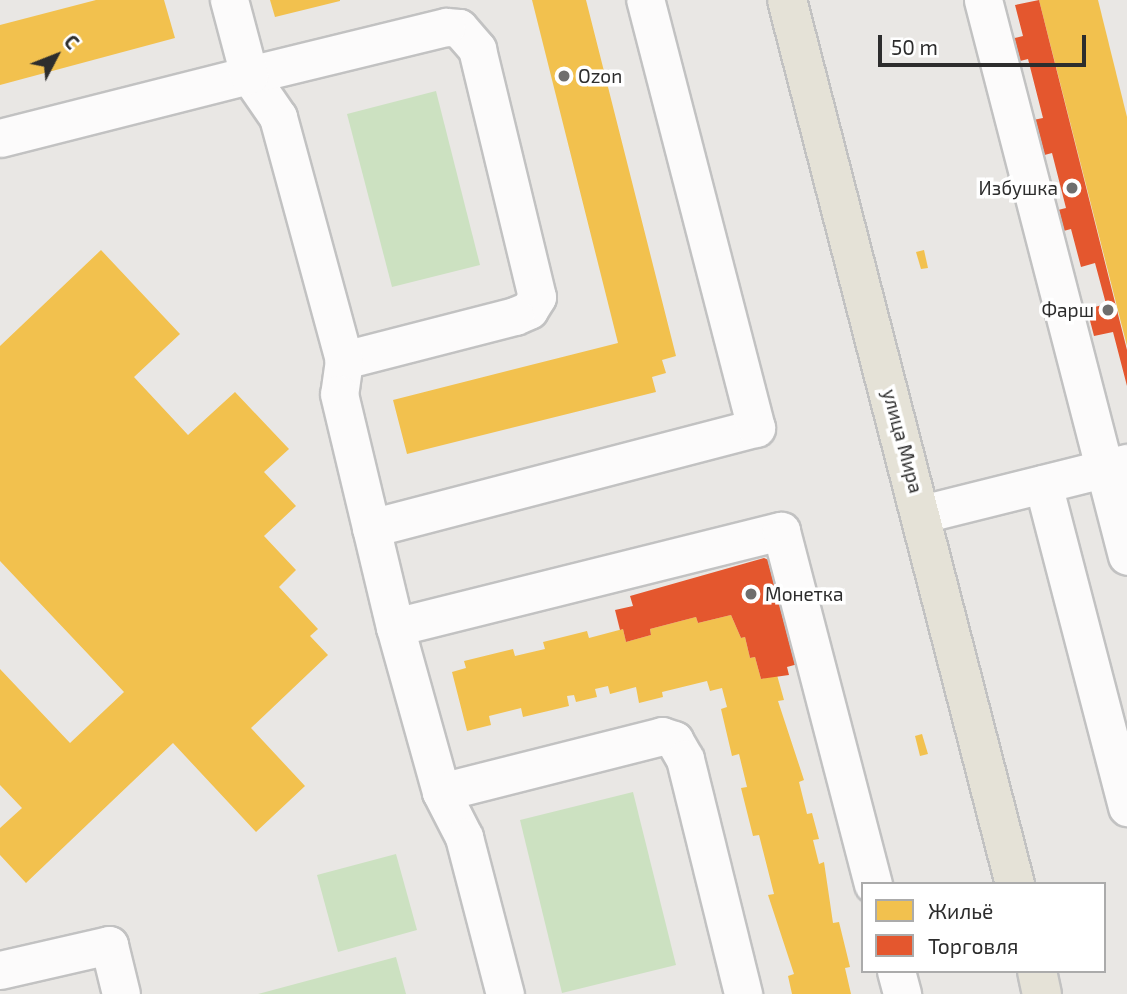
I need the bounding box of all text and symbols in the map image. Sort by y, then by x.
north arrow [21,21,91,91]
scale bar [882,21,1090,65]
text: С [60,30,84,53]
text: 50 m [891,34,938,59]
place label: Ozon [578,65,622,87]
marker: Ozon [556,68,572,84]
place label: Избушка [979,177,1058,199]
marker: Избушка [1064,180,1080,196]
place label: Фарш [1042,299,1094,321]
marker: Фарш [1100,302,1116,318]
street label: улица Мира [878,387,928,495]
place label: Монетка [765,583,843,605]
marker: Монетка [743,586,759,602]
legend [861,882,1106,973]
text: Жильё [928,898,993,923]
text: Торговля [928,933,1018,958]

